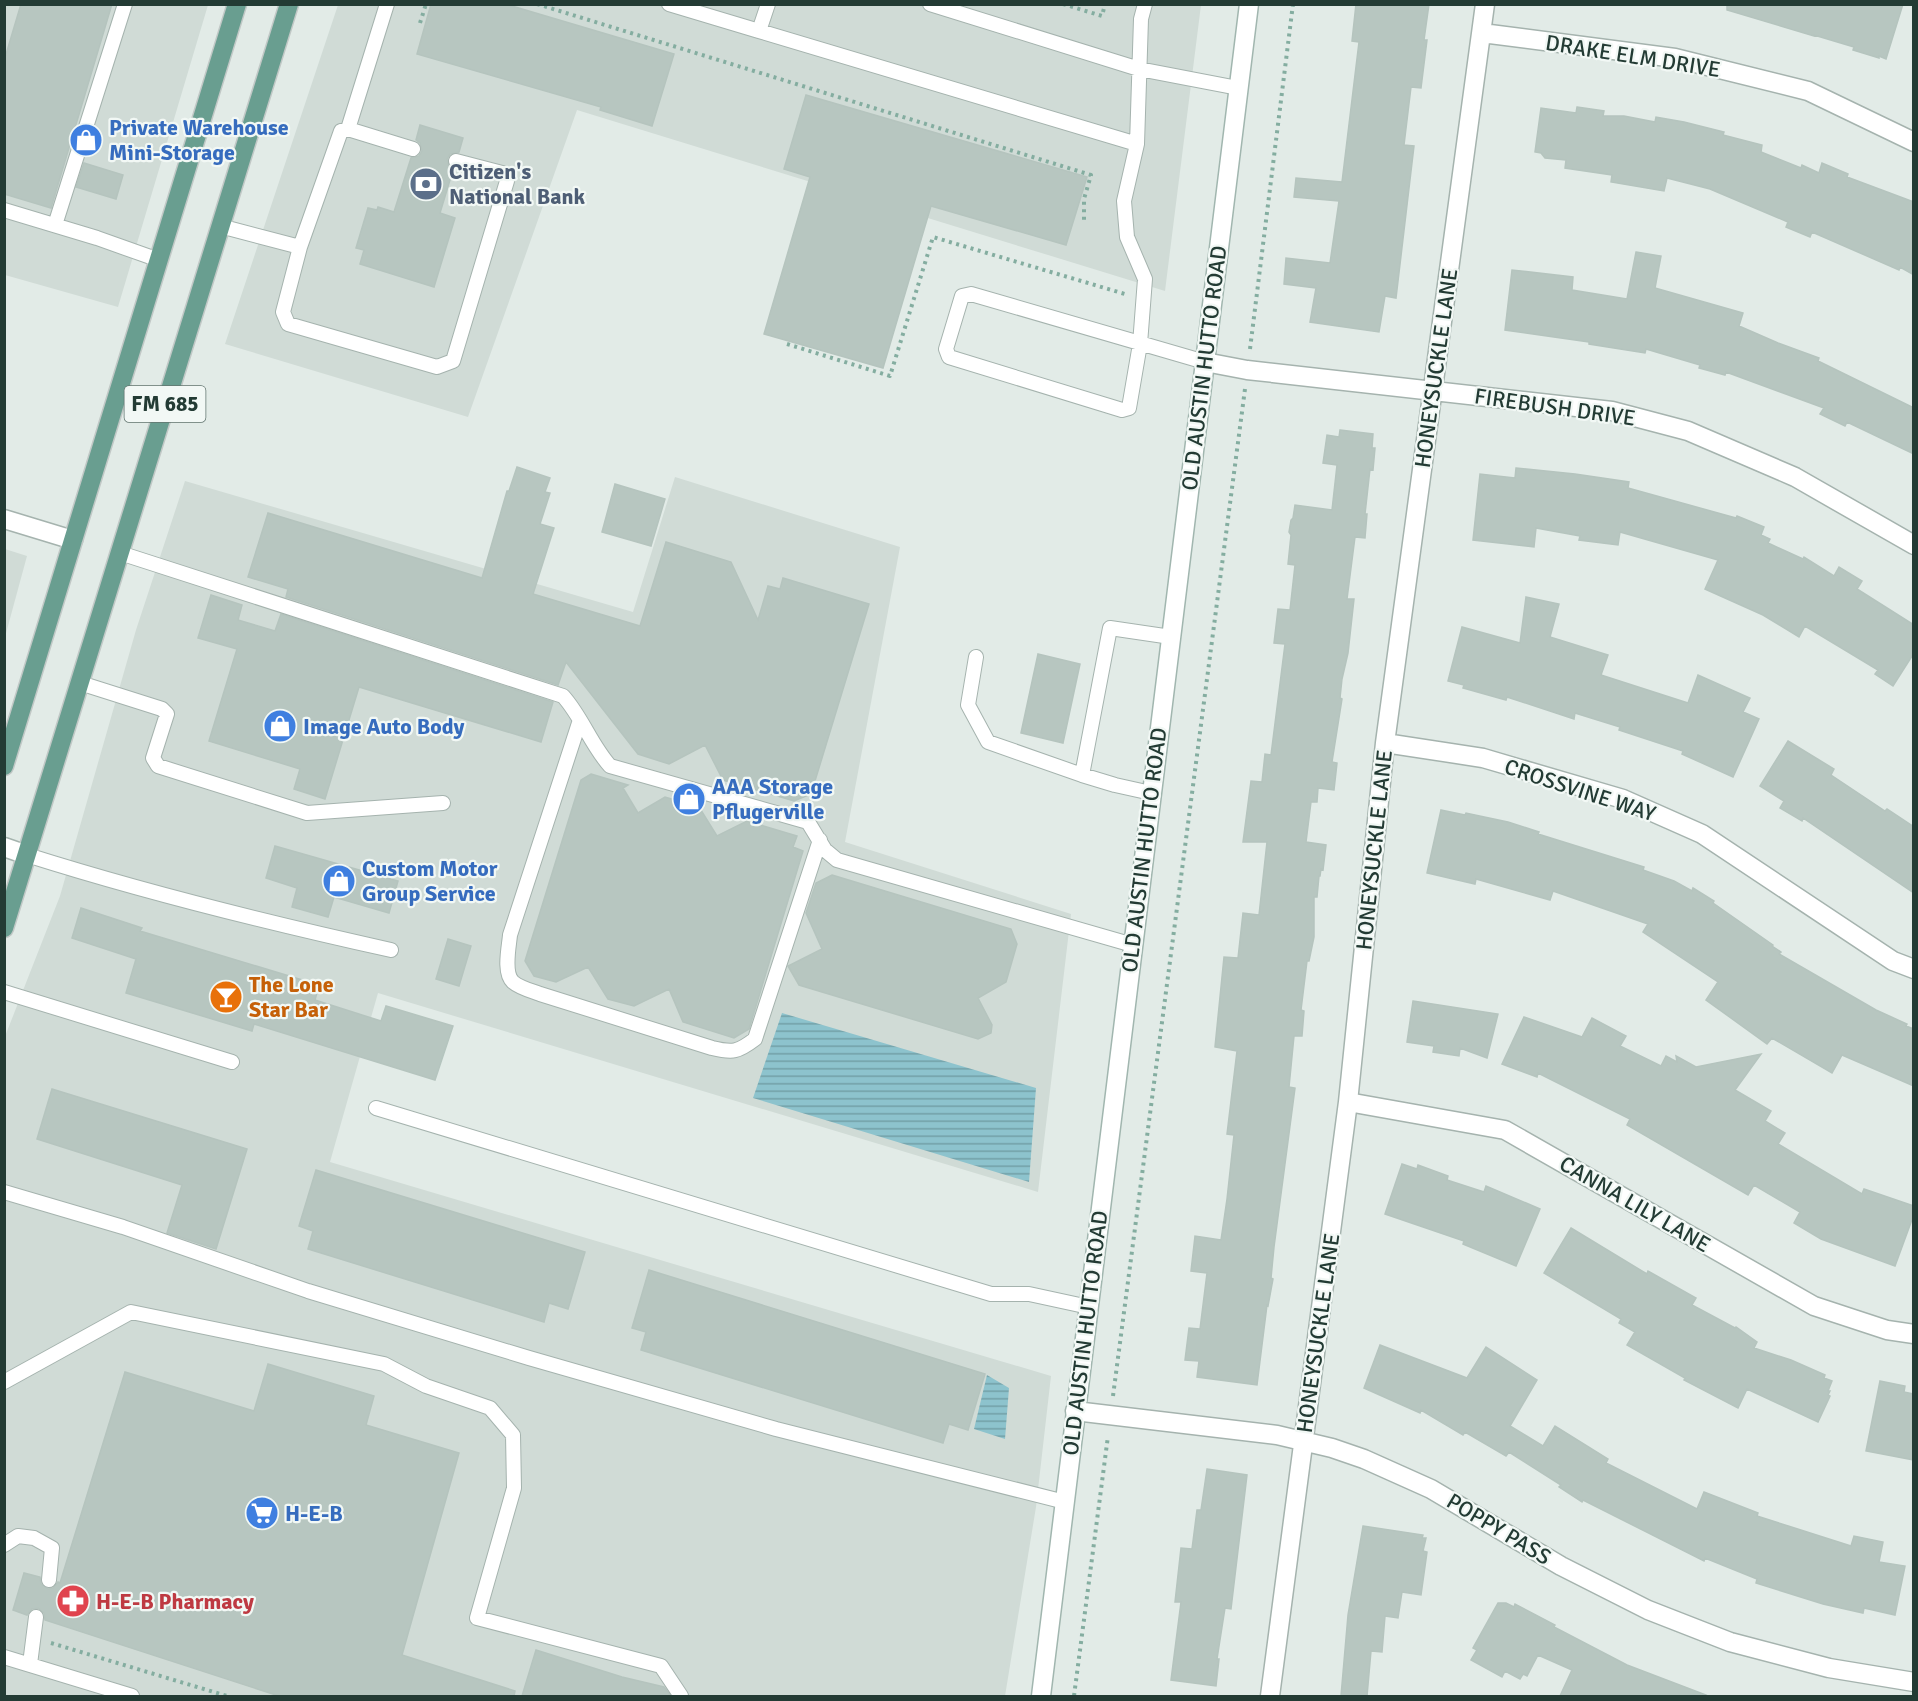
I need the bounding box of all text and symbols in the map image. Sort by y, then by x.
street label: DRAKE ELM DRIVE [1544,29,1722,83]
place label: Private Warehouse Mini-Storage [109,114,289,166]
shop icon: Private Warehouse Mini-Storage [68,122,104,158]
place label: Citizen's National Bank [449,158,586,210]
bank icon: Citizen's National Bank [408,166,444,202]
street label: OLD AUSTIN HUTTO ROAD [1176,244,1232,492]
street label: HONEYSUCKLE LANE [1409,266,1463,470]
street label: FIREBUSH DRIVE [1473,382,1637,432]
road number: FM 685 [124,386,206,422]
shop icon: Image Auto Body [262,708,298,744]
place label: Image Auto Body [303,713,465,740]
street label: OLD AUSTIN HUTTO ROAD [1116,726,1172,974]
street label: HONEYSUCKLE LANE [1350,749,1398,951]
street label: CROSSVINE WAY [1501,753,1659,827]
place label: AAA Storage Pflugerville [712,773,833,825]
shop icon: AAA Storage Pflugerville [671,781,707,817]
place label: Custom Motor Group Service [362,855,498,907]
shop icon: Custom Motor Group Service [321,863,357,899]
place label: The Lone Star Bar [249,971,334,1023]
bar icon: The Lone Star Bar [208,979,244,1015]
street label: CANNA LILY LANE [1555,1150,1715,1258]
street label: OLD AUSTIN HUTTO ROAD [1057,1209,1113,1457]
street label: HONEYSUCKLE LANE [1291,1231,1345,1435]
street label: POPPY PASS [1442,1487,1556,1571]
supermarket icon: H-E-B [244,1495,280,1531]
place label: H-E-B [285,1500,343,1527]
pharmacy icon: H-E-B Pharmacy [55,1583,91,1619]
place label: H-E-B Pharmacy [96,1588,254,1615]

